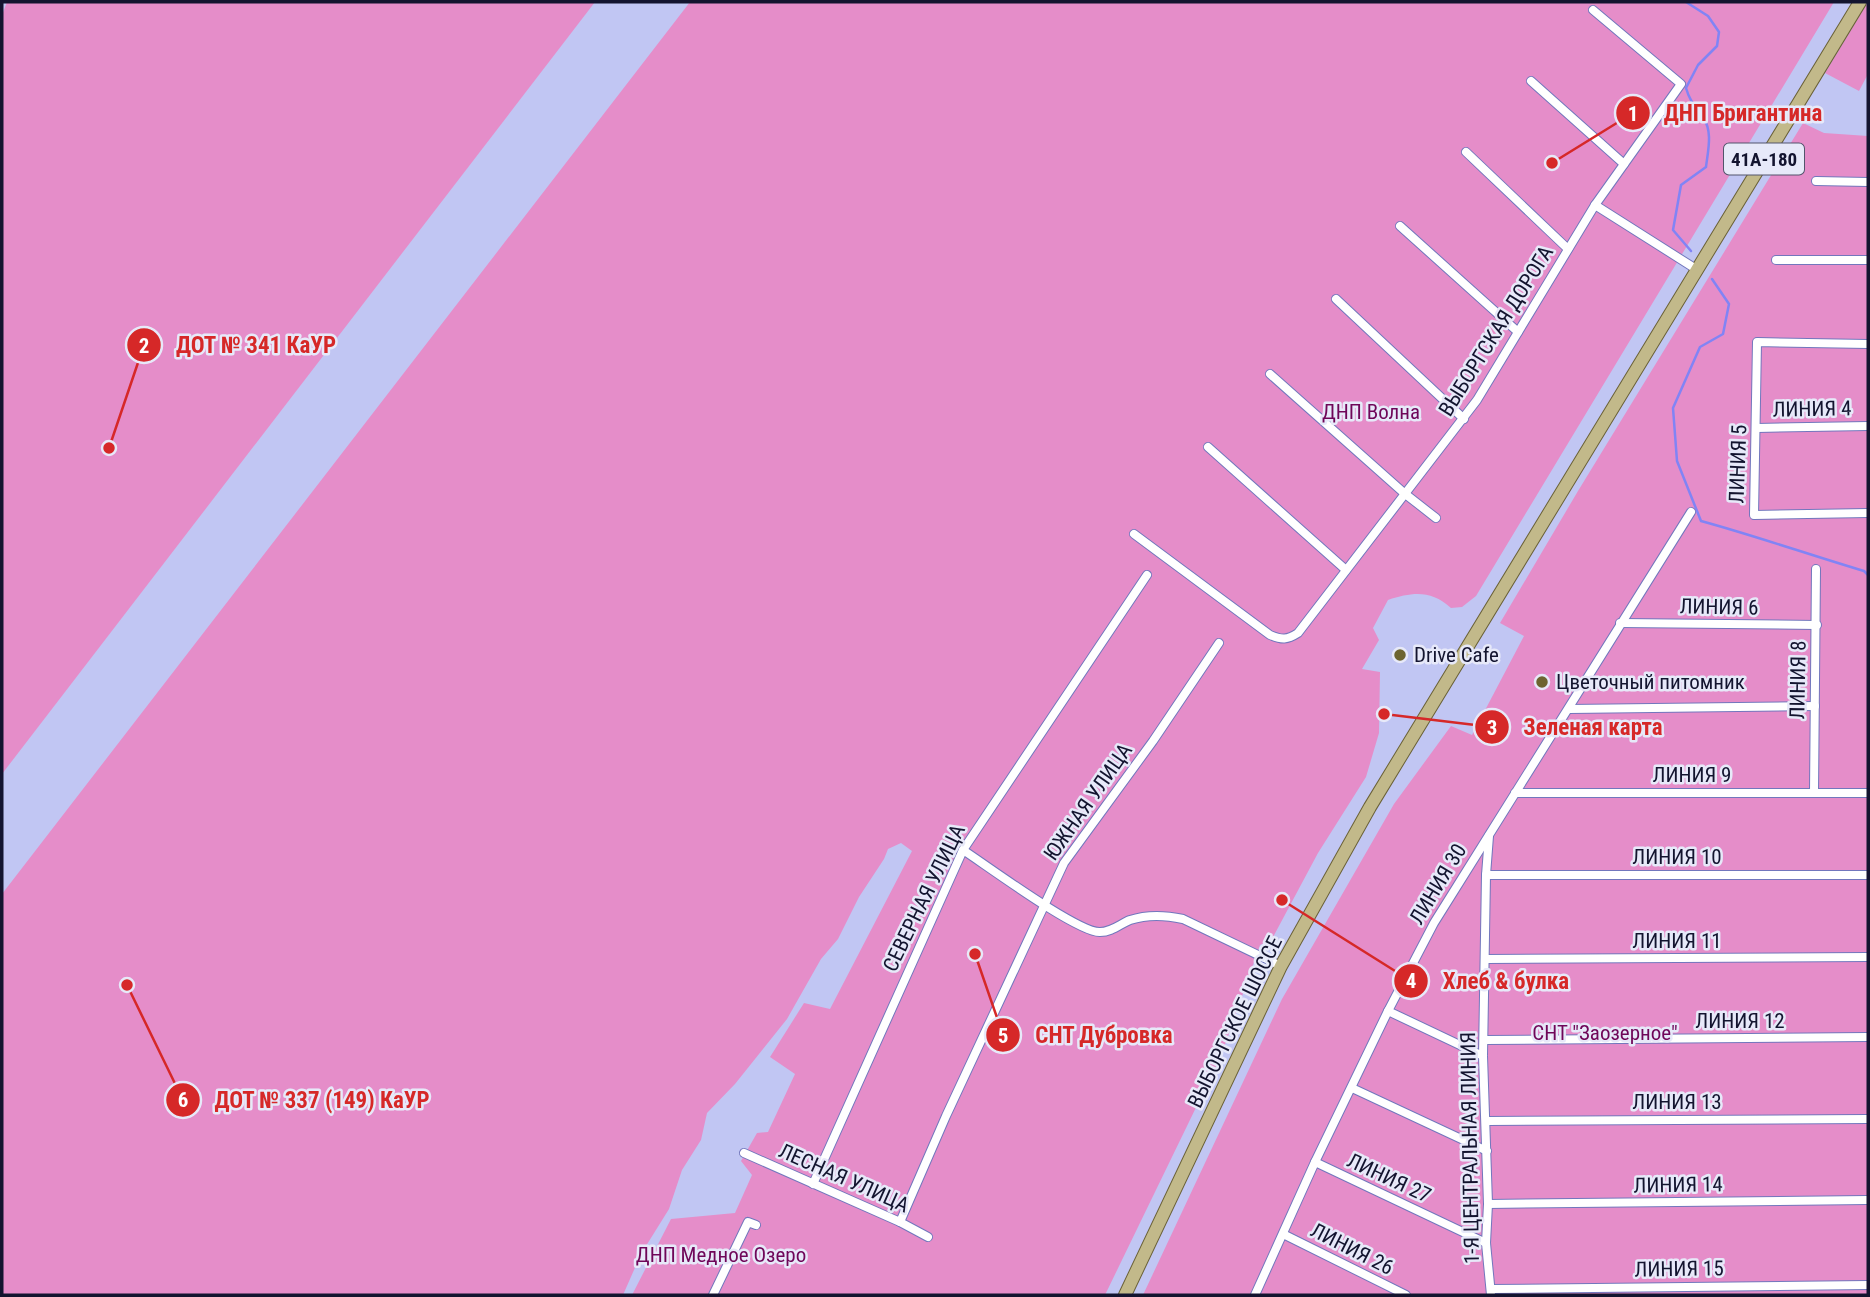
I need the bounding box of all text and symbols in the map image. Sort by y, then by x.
callout: ДНП Бригантина [1615,91,1837,135]
text: ДНП Бригантина [1664,100,1823,127]
text: 1 [1628,102,1638,126]
road number: 41А-180 [1724,144,1804,174]
street label: ВЫБОРГСКАЯ ДОРОГА [1434,242,1558,420]
callout: ДОТ № 341 КаУР [126,323,350,367]
text: ДОТ № 341 КаУР [176,332,336,359]
text: 2 [139,334,149,358]
street label: ЛИНИЯ 4 [1772,396,1852,422]
park label: ДНП Волна [1322,400,1420,424]
street label: ЛИНИЯ 5 [1725,424,1751,504]
street label: ЛИНИЯ 6 [1679,594,1759,620]
street label: ЛИНИЯ 8 [1785,640,1811,720]
place label: Drive Cafe [1414,643,1499,667]
marker: Drive Cafe [1392,647,1408,663]
place label: Цветочный питомник [1556,670,1745,694]
marker: Цветочный питомник [1534,674,1550,690]
callout: Зеленая карта [1475,705,1677,749]
text: Зеленая карта [1523,714,1663,741]
text: 3 [1487,716,1497,740]
street label: ЮЖНАЯ УЛИЦА [1039,739,1137,865]
street label: ЛИНИЯ 9 [1653,763,1731,787]
street label: СЕВЕРНАЯ УЛИЦА [878,821,970,975]
street label: ЛИНИЯ 30 [1405,840,1471,928]
street label: ЛИНИЯ 10 [1632,845,1722,869]
street label: ЛИНИЯ 11 [1632,929,1722,953]
street label: ВЫБОРГСКОЕ ШОССЕ [1183,932,1287,1112]
callout: Хлеб & булка [1394,959,1583,1003]
text: Хлеб & булка [1443,968,1569,995]
text: 4 [1406,969,1416,993]
street label: ЛИНИЯ 12 [1695,1009,1785,1033]
callout: СНТ Дубровка [986,1013,1187,1057]
park label: СНТ "Заозерное" [1532,1021,1678,1045]
text: СНТ Дубровка [1035,1022,1173,1049]
text: 5 [998,1024,1008,1048]
street label: 1-Я ЦЕНТРАЛЬНАЯ ЛИНИЯ [1456,1032,1484,1264]
callout: ДОТ № 337 (149) КаУР [166,1078,444,1122]
text: ДОТ № 337 (149) КаУР [215,1087,429,1114]
text: 6 [178,1088,188,1112]
street label: ЛИНИЯ 13 [1632,1090,1722,1114]
street label: ЛЕСНАЯ УЛИЦА [775,1139,913,1217]
street label: ЛИНИЯ 27 [1343,1148,1435,1208]
street label: ЛИНИЯ 14 [1633,1172,1723,1198]
street label: ЛИНИЯ 26 [1307,1218,1397,1280]
park label: ДНП Медное Озеро [636,1243,806,1267]
street label: ЛИНИЯ 15 [1634,1256,1724,1282]

